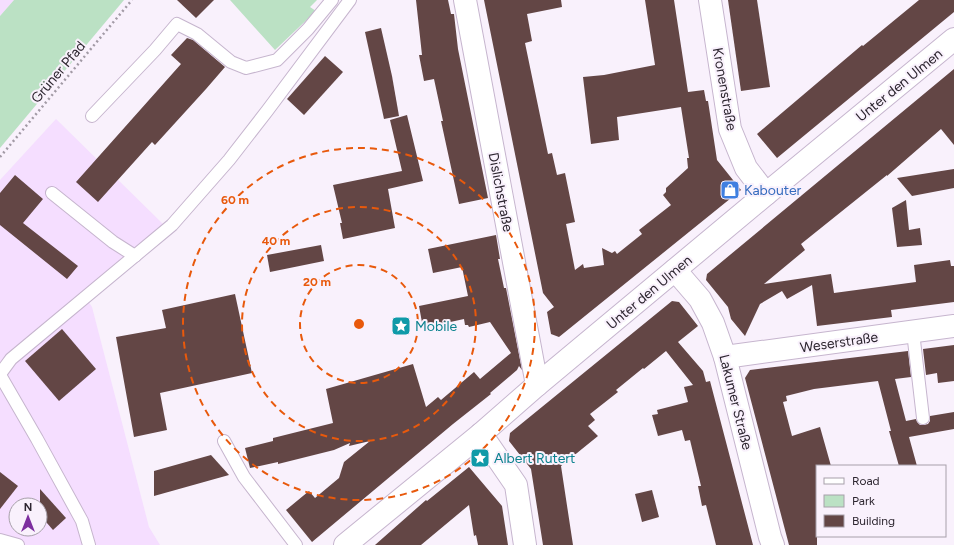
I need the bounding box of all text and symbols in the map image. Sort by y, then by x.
street label: Grüner Pfad [28,38,89,107]
street label: Unter den Ulmen [853,45,946,125]
street label: Kronenstraße [709,46,740,132]
street label: Dislichstraße [484,151,517,233]
shop icon: Kabouter [719,179,741,201]
place label: Kabouter [744,182,802,199]
text: 60 m [221,193,249,207]
text: 40 m [262,234,290,248]
street label: Unter den Ulmen [603,252,696,333]
text: 20 m [303,275,331,289]
place icon: Mobile [390,315,412,337]
centre of rings [352,317,366,331]
place label: Mobile [415,318,457,335]
street label: Weserstraße [799,329,880,356]
street label: Lakumer Straße [715,352,756,452]
place icon: Albert Rutert [469,447,491,469]
place label: Albert Rutert [494,450,575,467]
legend [816,465,946,537]
text: Road [852,474,880,488]
text: Park [852,494,875,508]
north arrow [8,497,48,537]
text: N [24,501,32,514]
text: Building [852,514,895,528]

